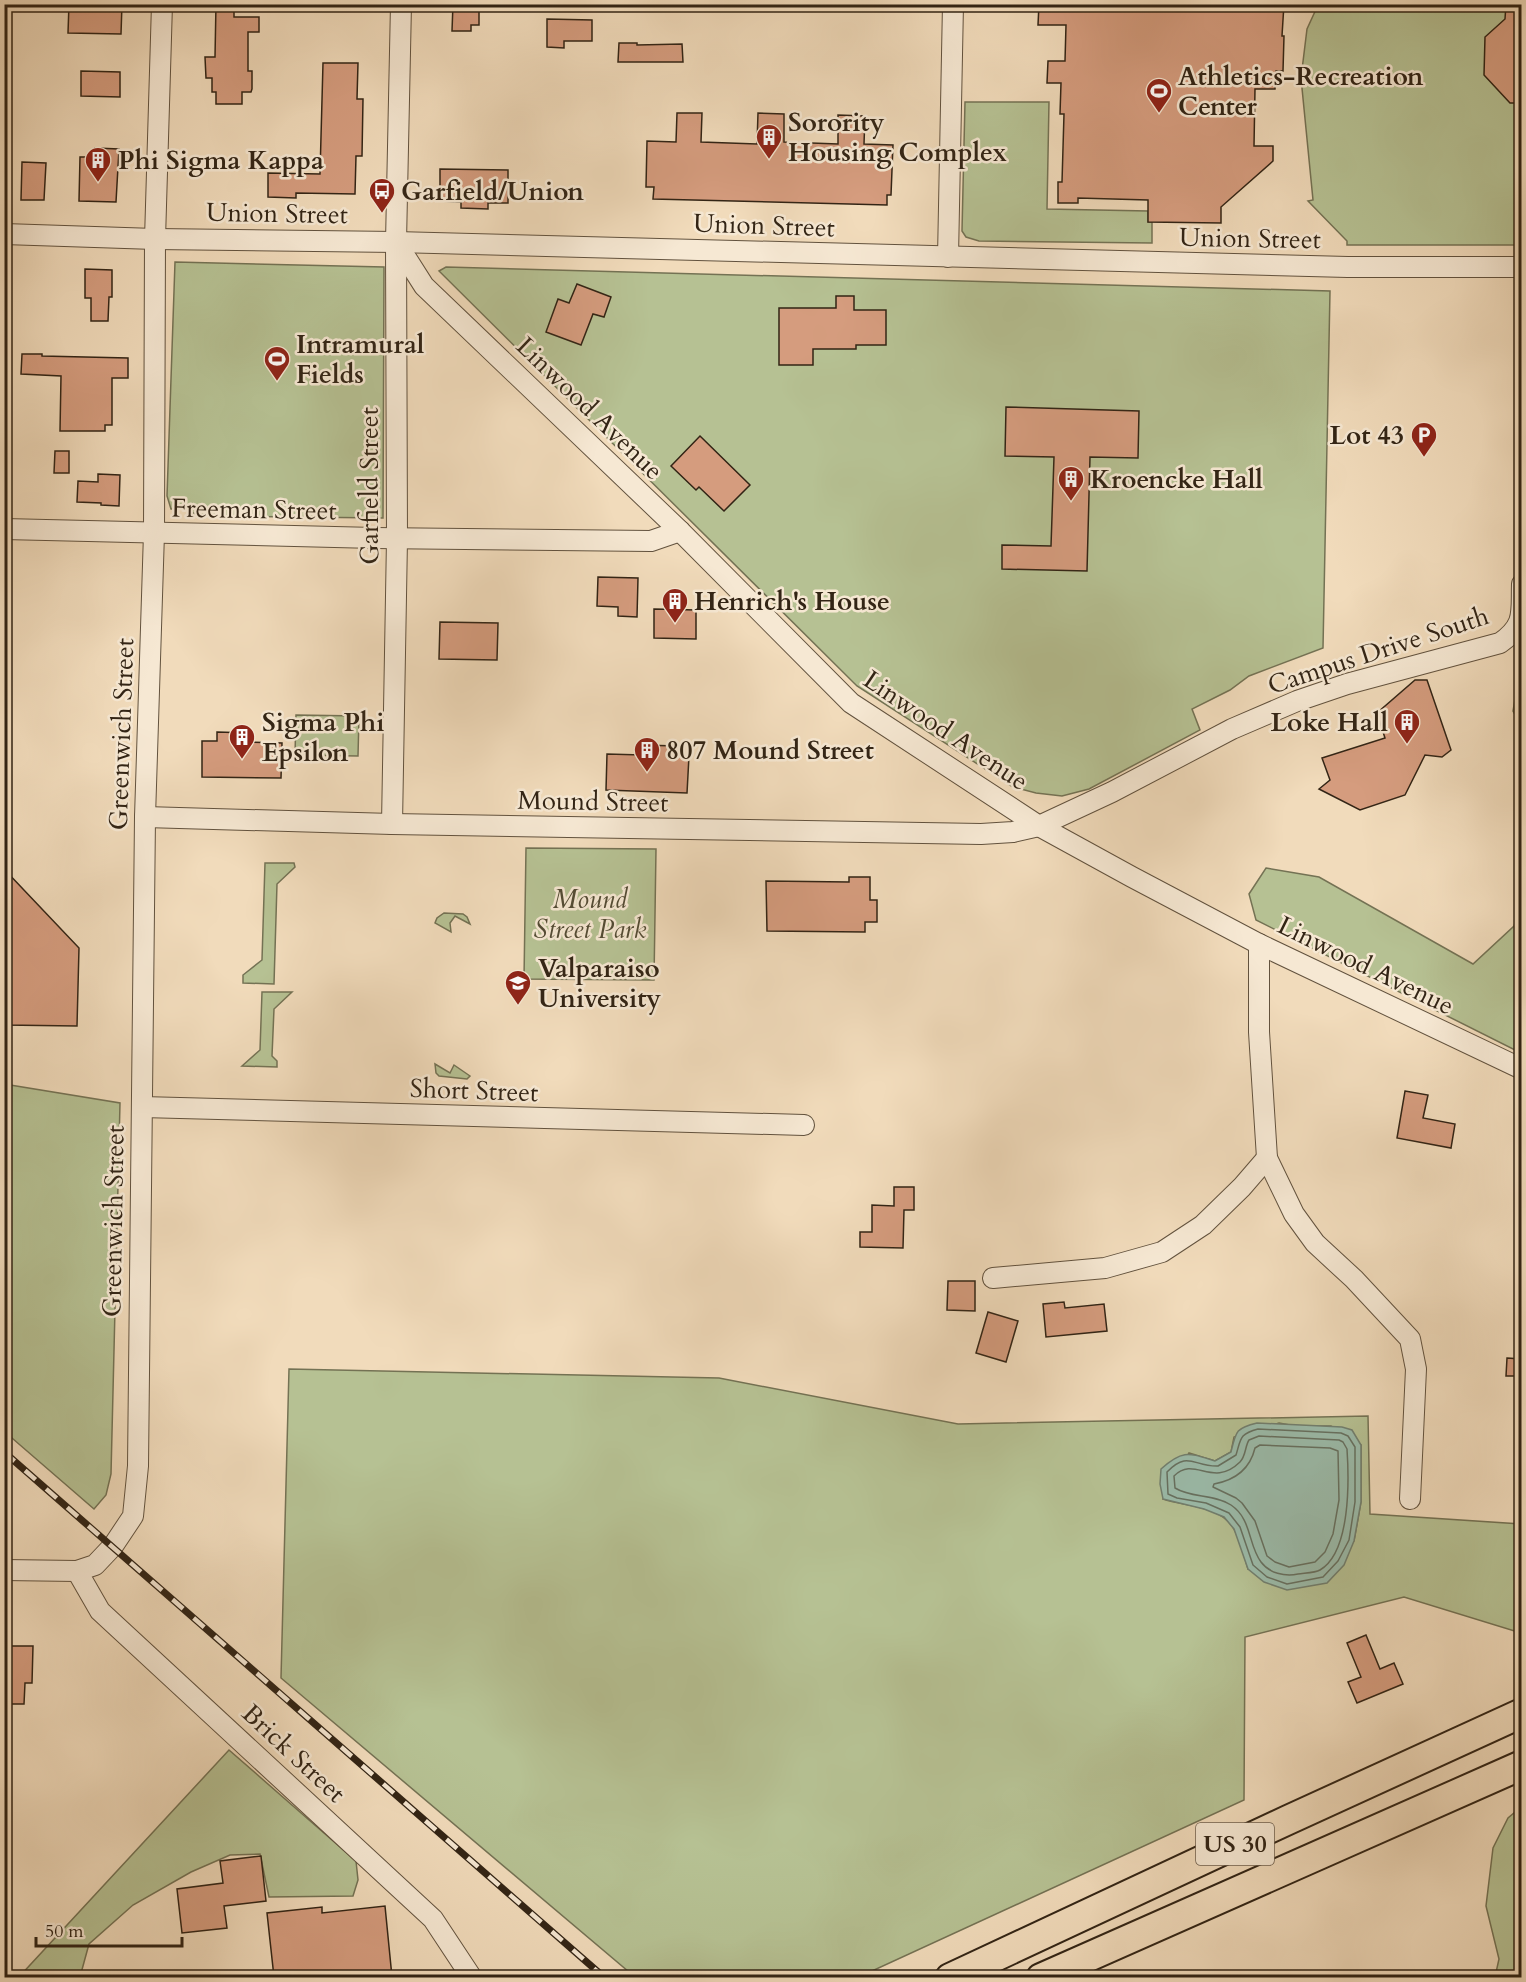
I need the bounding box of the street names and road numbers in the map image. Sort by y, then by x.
street label: Union Street [206,195,348,232]
street label: Union Street [693,206,835,245]
street label: Union Street [1179,220,1321,257]
street label: Linwood Avenue [508,329,671,488]
street label: Garfield Street [352,407,387,565]
street label: Freeman Street [171,491,337,528]
street label: Campus Drive South [1263,598,1493,703]
street label: Greenwich Street [101,637,142,831]
street label: Linwood Avenue [856,662,1035,799]
street label: Mound Street [517,783,669,820]
street label: Linwood Avenue [1272,908,1460,1023]
street label: Short Street [409,1071,539,1110]
street label: Greenwich Street [94,1125,133,1317]
street label: Brick Street [234,1696,353,1810]
road number: US 30 [1196,1823,1274,1865]

